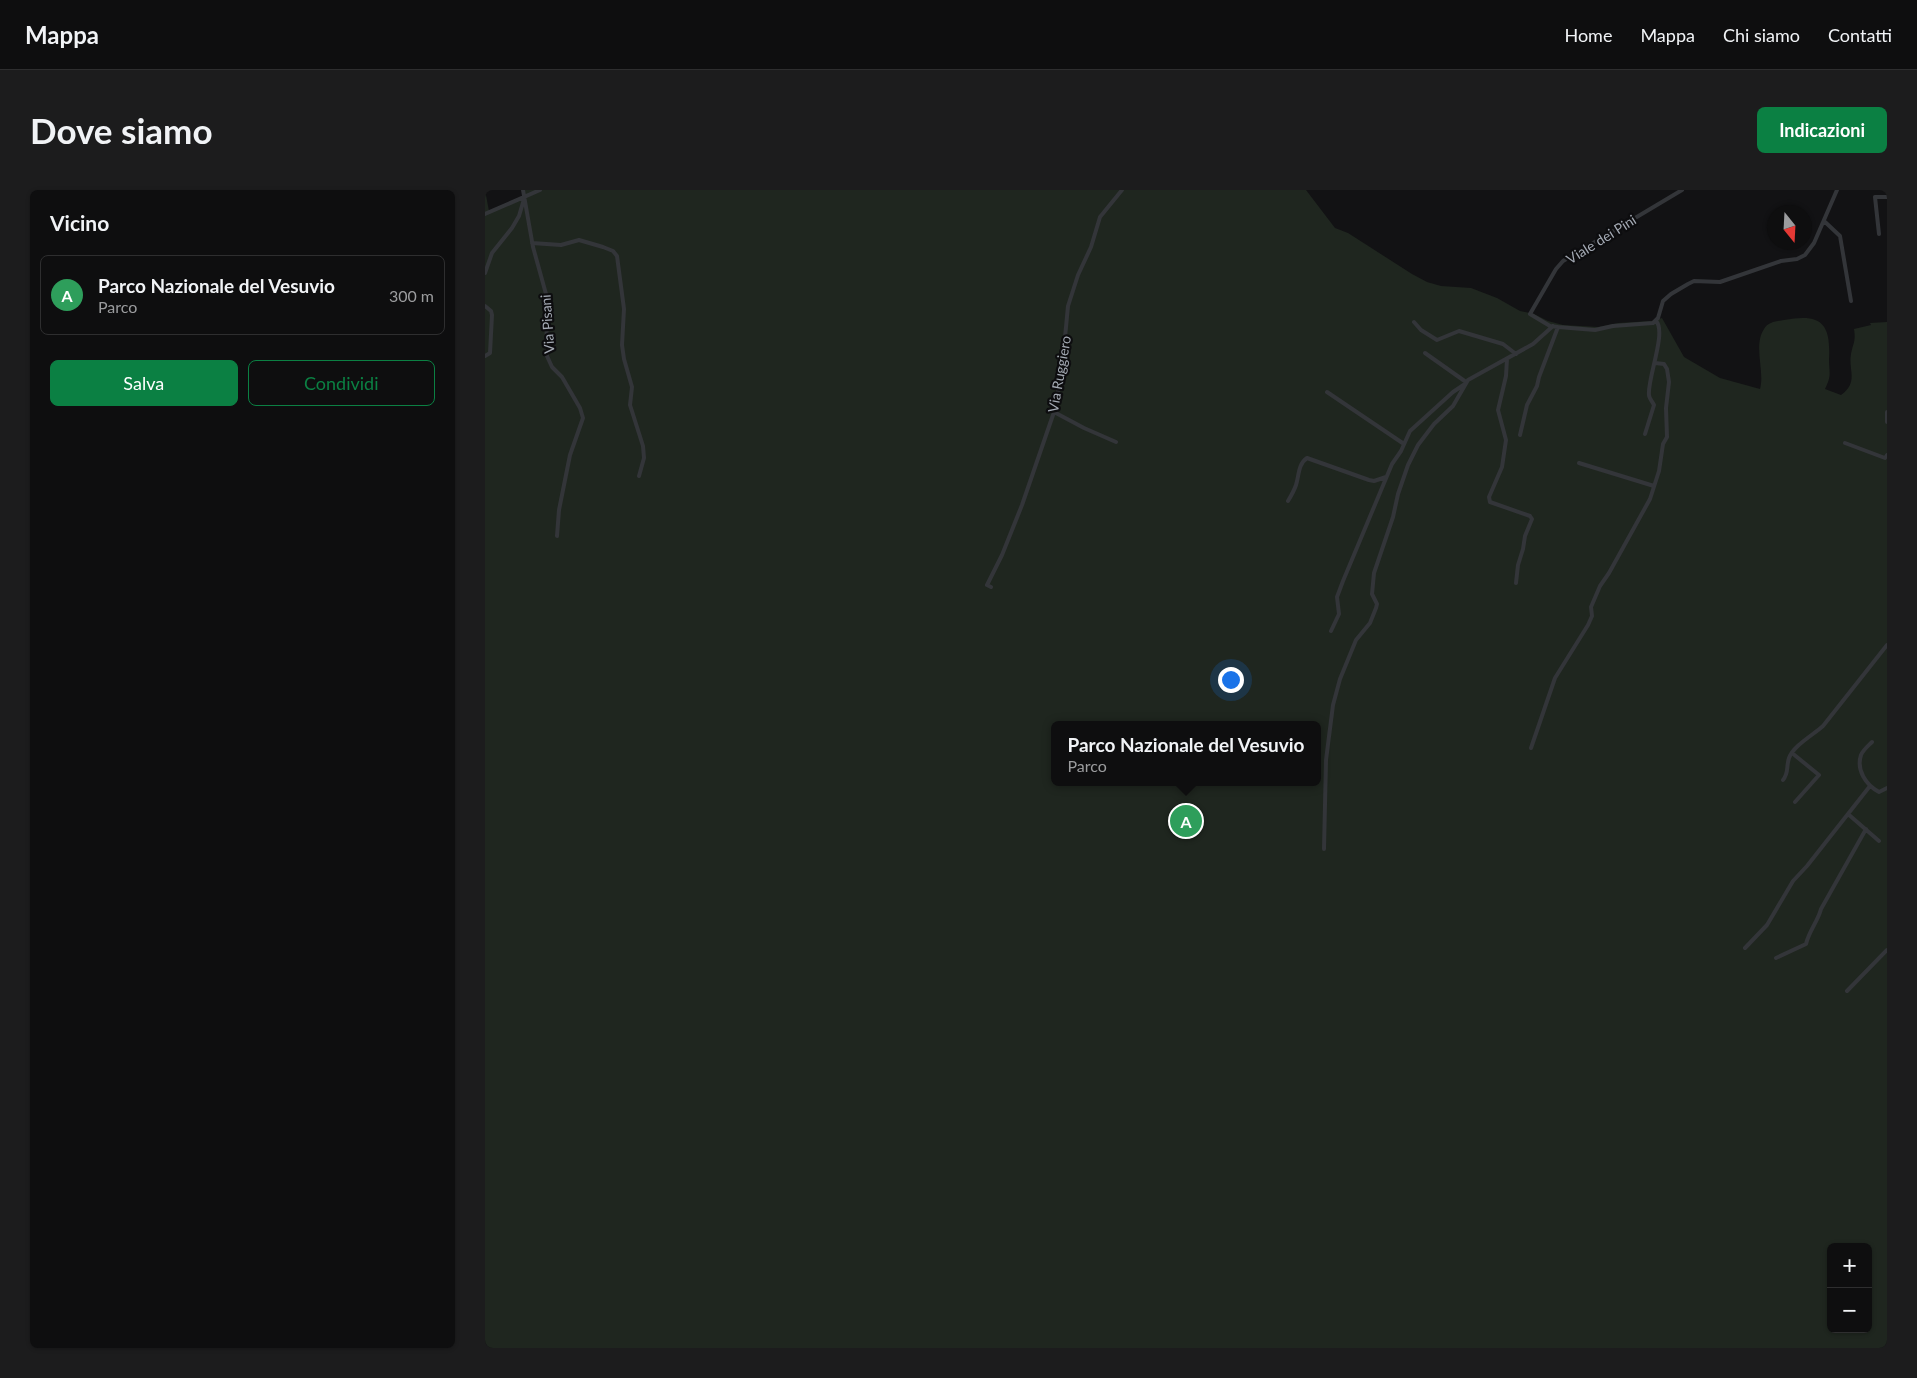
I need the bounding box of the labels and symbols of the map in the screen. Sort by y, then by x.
north arrow [1767,205,1812,250]
street label: Viale dei Pini [1563,211,1639,267]
street label: Via Pisani [536,294,558,354]
street label: Via Ruggiero [1044,334,1074,414]
your location [1218,667,1244,693]
pin: A [1170,802,1202,840]

